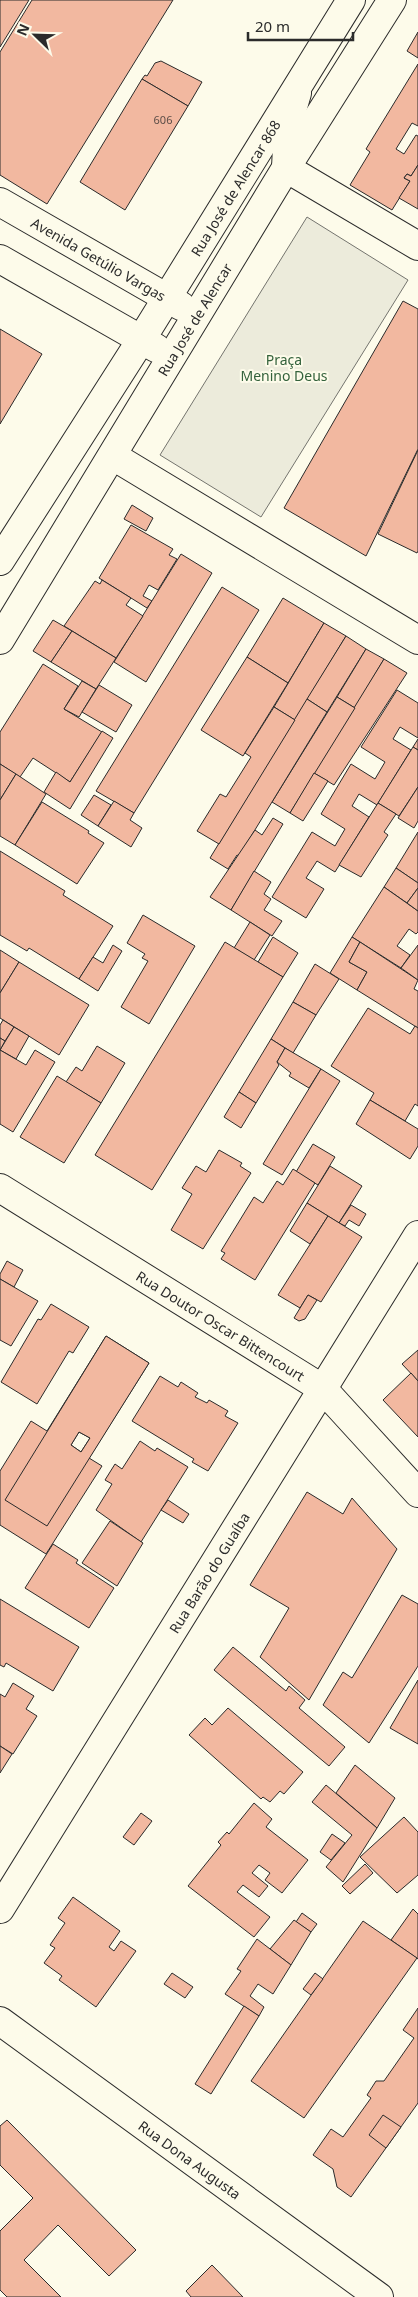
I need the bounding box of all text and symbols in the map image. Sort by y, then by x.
north arrow [10,10,60,60]
scale bar [248,10,353,42]
text: 20 m [255,16,290,36]
text: N [12,21,34,39]
house number: 606 [154,112,172,127]
street label: Rua José de Alencar 868 [186,116,284,260]
street label: Avenida Getúlio Vargas [28,213,170,305]
street label: Rua José de Alencar [153,259,236,379]
park label: Praça Menino Deus [240,350,328,385]
street label: Rua Doutor Oscar Bittencourt [133,1266,309,1385]
street label: Rua Barão do Guaíba [164,1508,253,1637]
street label: Rua Dona Augusta [135,2116,245,2203]

